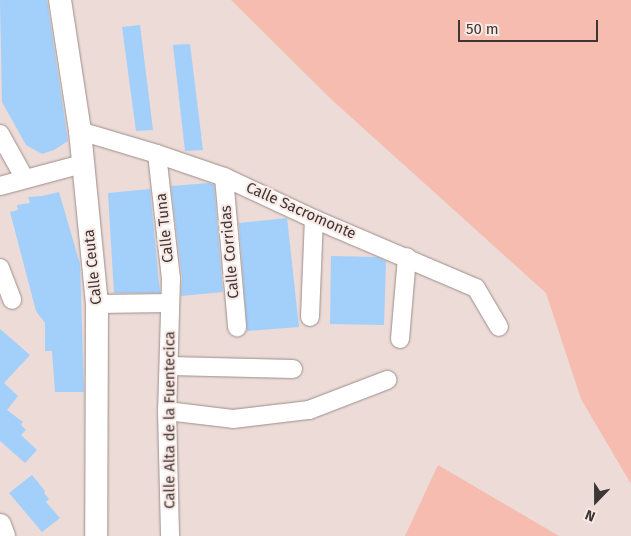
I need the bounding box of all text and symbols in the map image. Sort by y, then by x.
scale bar [461,10,601,42]
text: 50 m [466,20,499,38]
street label: Calle Sacromonte [243,179,359,243]
street label: Calle Tuna [152,192,178,264]
street label: Calle Corridas [217,205,243,299]
street label: Calle Ceuta [80,228,106,306]
street label: Calle Alta de la Fuentecica [161,331,179,509]
north arrow [571,476,621,526]
text: N [583,506,598,525]

